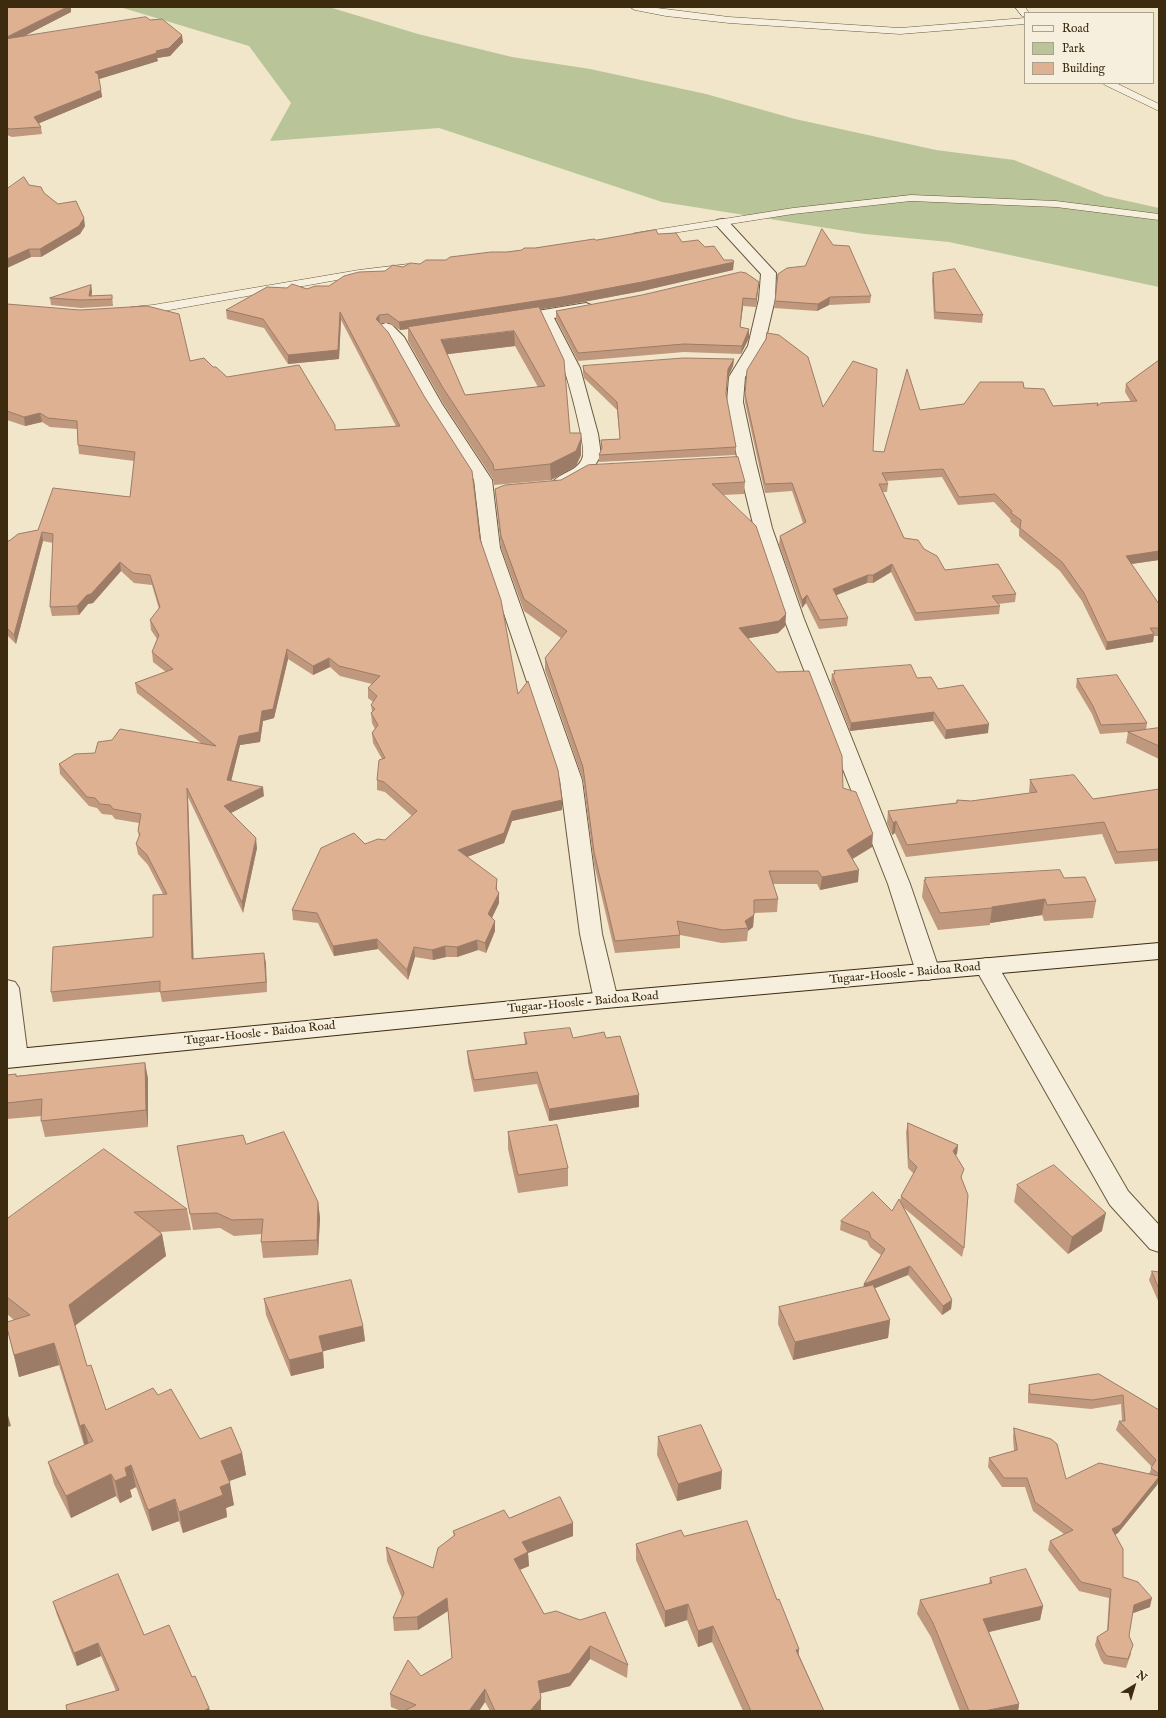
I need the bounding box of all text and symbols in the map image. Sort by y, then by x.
legend [1024,12,1154,84]
text: Road [1062,21,1089,36]
text: Park [1062,41,1085,56]
text: Building [1062,61,1105,76]
street label: Tugaar-Hoosle - Baidoa Road [829,960,981,988]
street label: Tugaar-Hoosle - Baidoa Road [507,989,659,1017]
street label: Tugaar-Hoosle - Baidoa Road [184,1019,336,1049]
north arrow [1114,1666,1154,1706]
text: N [1133,1668,1149,1685]

